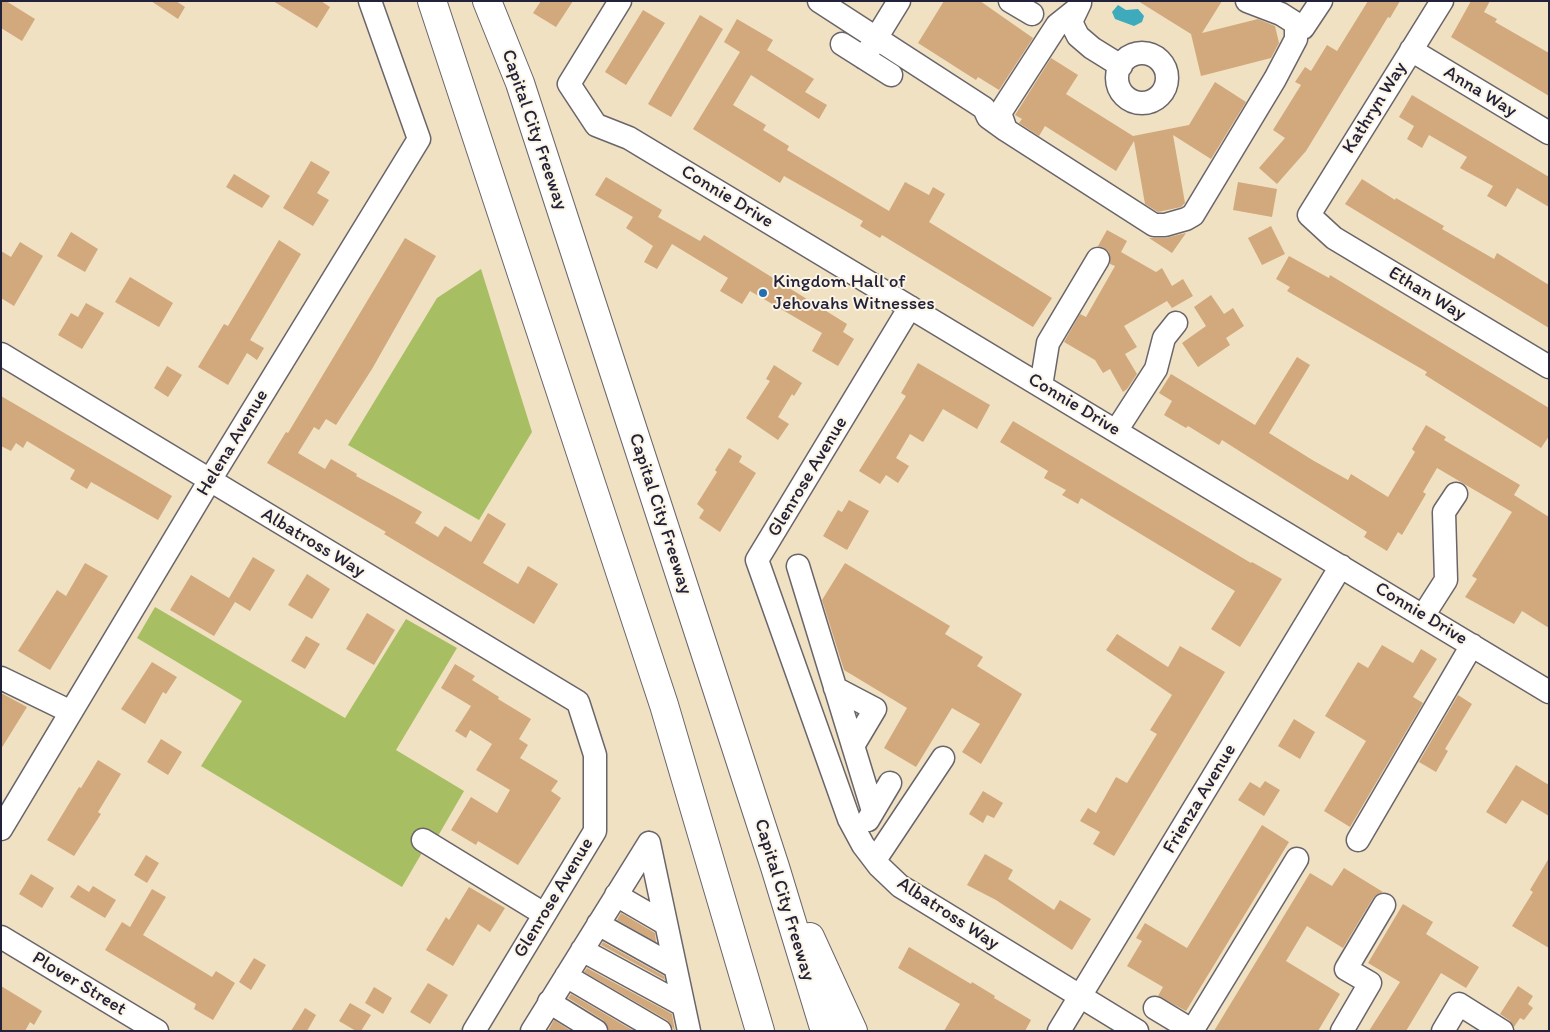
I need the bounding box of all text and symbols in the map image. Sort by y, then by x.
street label: Capital City Freeway [496,47,572,213]
street label: Kathryn Way [1338,58,1412,158]
street label: Anna Way [1439,61,1521,123]
street label: Connie Drive [677,160,777,234]
street label: Ethan Way [1384,262,1470,326]
place label: Kingdom Hall of Jehovahs Witnesses [773,271,935,315]
marker: Kingdom Hall of Jehovahs Witnesses [757,287,769,299]
street label: Connie Drive [1024,368,1124,442]
street label: Helena Avenue [192,386,274,500]
street label: Glenrose Avenue [763,413,853,541]
street label: Capital City Freeway [623,431,697,597]
street label: Albatross Way [257,503,369,583]
street label: Connie Drive [1371,577,1471,651]
street label: Frienza Avenue [1158,740,1242,858]
street label: Capital City Freeway [749,816,819,984]
street label: Glenrose Avenue [509,834,599,962]
street label: Albatross Way [893,873,1003,955]
street label: Plover Street [28,947,130,1021]

